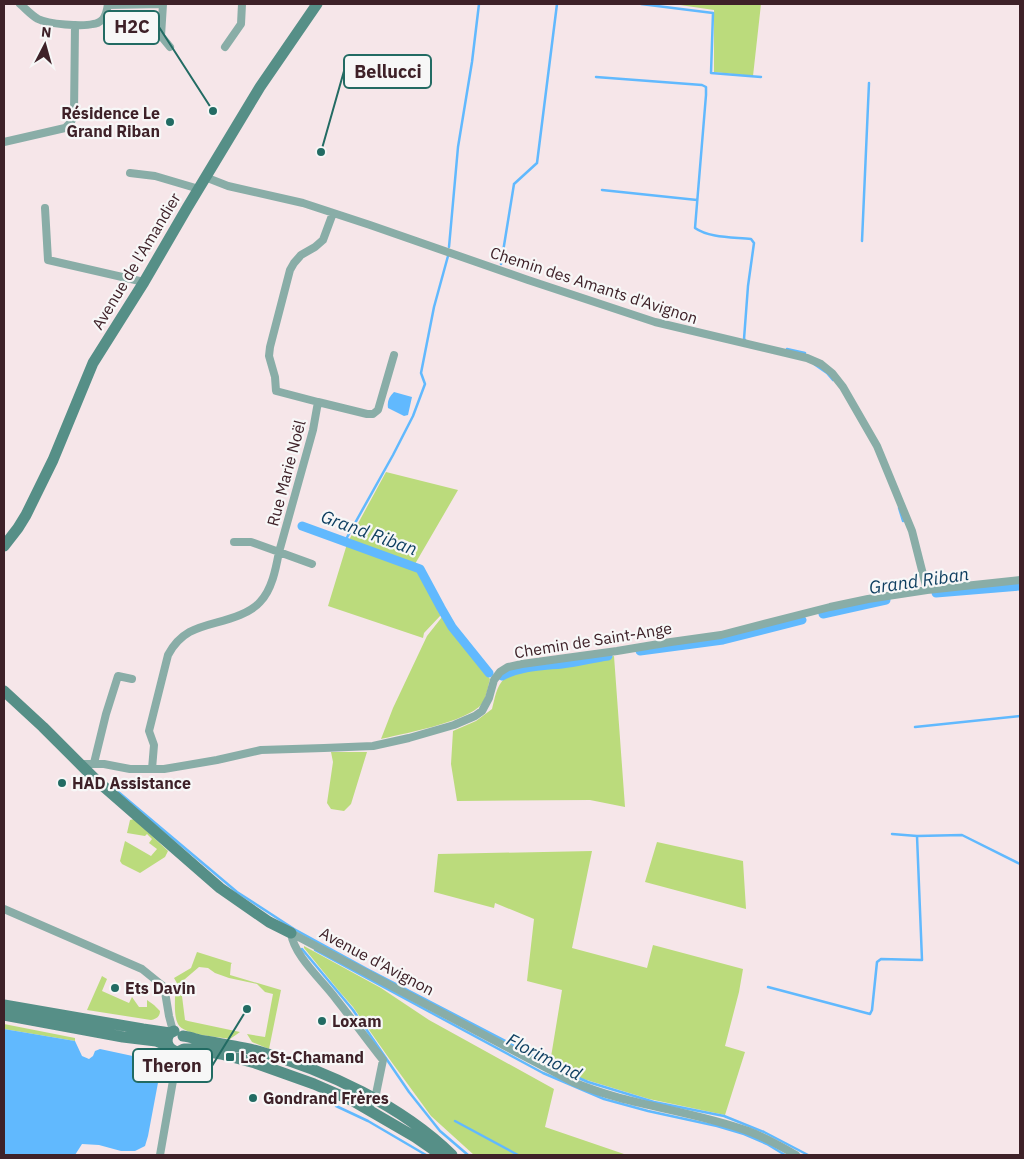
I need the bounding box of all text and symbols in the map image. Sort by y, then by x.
callout: H2C [104,11,159,44]
text: H2C [114,15,150,38]
north arrow [20,20,70,70]
text: N [40,23,52,42]
callout: Bellucci [344,55,431,88]
text: Bellucci [354,60,422,83]
place label: Résidence Le Grand Riban [61,103,160,141]
marker: Résidence Le Grand Riban [164,116,176,128]
street label: Avenue de l'Amandier [87,189,185,333]
street label: Chemin des Amants d'Avignon [488,242,700,328]
street label: Rue Marie Noël [262,418,310,528]
water label: Grand Riban [318,505,420,561]
water label: Grand Riban [867,562,970,599]
street label: Chemin de Saint-Ange [513,618,673,662]
place label: HAD Assistance [72,773,191,793]
marker: HAD Assistance [56,777,68,789]
street label: Avenue d'Avignon [316,922,438,1000]
place label: Ets Davin [125,978,196,998]
marker: Ets Davin [109,982,121,994]
place label: Loxam [332,1011,381,1031]
marker: Loxam [316,1015,328,1027]
water label: Florimond [503,1028,586,1086]
place label: Lac St-Chamand [240,1047,364,1067]
callout: Theron [133,1049,212,1082]
marker: Lac St-Chamand [224,1051,236,1063]
text: Theron [142,1054,202,1077]
place label: Gondrand Frères [263,1088,389,1108]
marker: Gondrand Frères [247,1092,259,1104]

